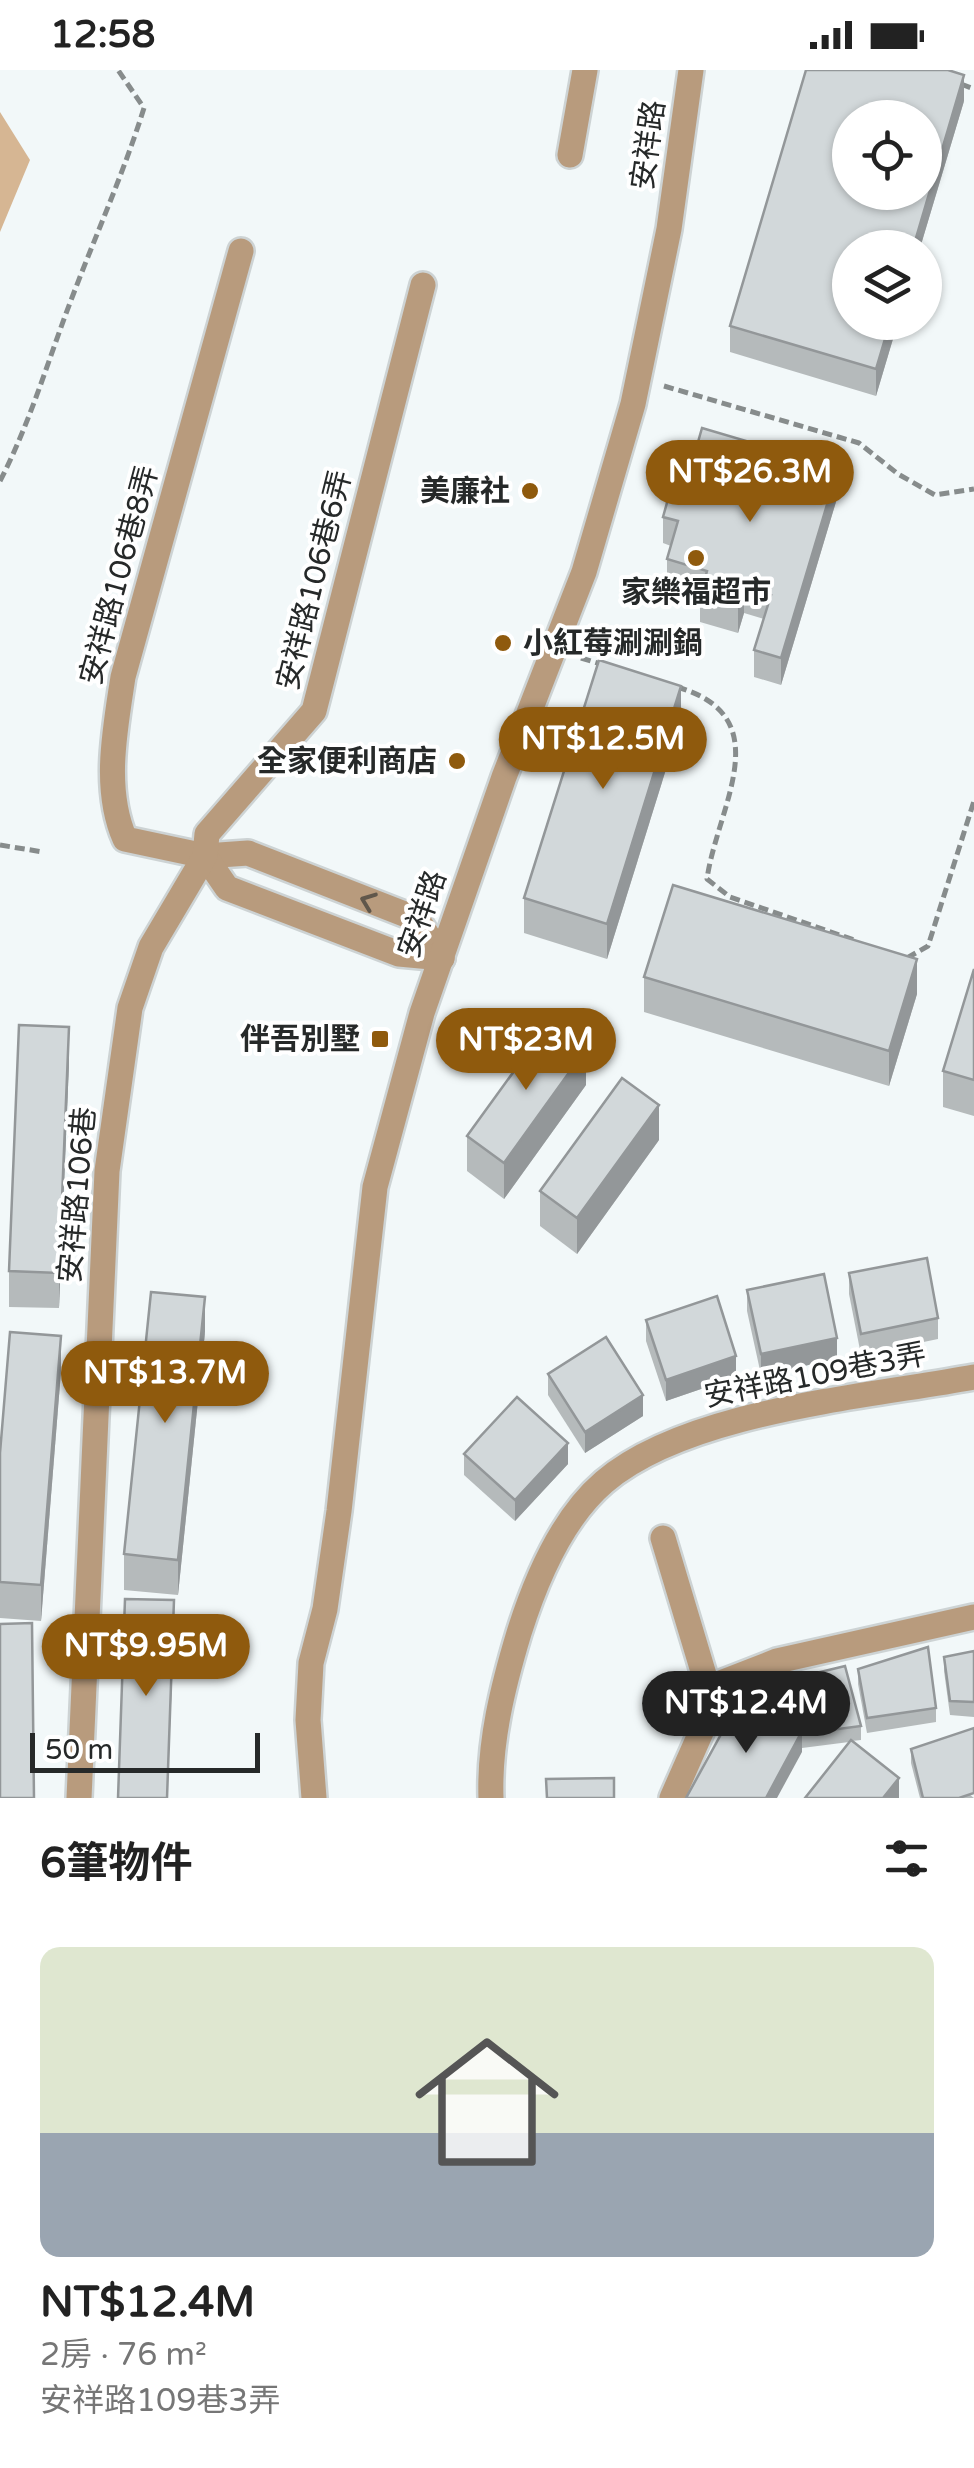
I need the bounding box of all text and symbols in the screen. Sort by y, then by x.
text: 12:58 [50,12,155,58]
street label: 安祥路 [624,98,673,192]
map controls [832,100,942,340]
button: locate [832,100,942,210]
button: layers [832,230,942,340]
pin: NT$26.3M [647,440,853,525]
text: NT$26.3M [668,453,832,491]
street label: 安祥路106巷8弄 [72,461,167,689]
street label: 安祥路106巷6弄 [269,466,360,694]
place label: 美廉社 [420,473,510,510]
marker: 美廉社 [519,480,541,502]
marker: 家樂福超市 [685,547,707,569]
place label: 家樂福超市 [621,574,771,611]
place label: 小紅莓涮涮鍋 [523,625,703,662]
marker: 小紅莓涮涮鍋 [492,632,514,654]
pin: NT$12.5M [500,707,706,792]
text: NT$12.5M [521,720,685,758]
place label: 全家便利商店 [257,743,437,780]
marker: 全家便利商店 [446,750,468,772]
street label: 安祥路 [390,866,455,963]
one-way arrow [361,892,378,912]
pin: NT$23M [445,1008,607,1093]
place label: 伴吾別墅 [240,1021,360,1058]
text: NT$23M [458,1021,594,1059]
marker: 伴吾別墅 [369,1028,391,1050]
street label: 安祥路106巷 [51,1106,104,1285]
street label: 安祥路109巷3弄 [701,1336,929,1415]
pin: NT$13.7M [62,1341,268,1426]
text: NT$13.7M [83,1354,247,1392]
pin: NT$9.95M [43,1614,249,1699]
text: NT$9.95M [64,1627,228,1665]
pin: NT$12.4M [643,1671,849,1756]
text: NT$12.4M [664,1684,828,1722]
scale bar [30,1728,260,1772]
text: 50 m [45,1733,113,1767]
icon: filters [879,1831,934,1886]
text: 6筆物件 [40,1838,192,1889]
icon: home [397,2012,577,2192]
text: NT$12.4M [40,2277,255,2328]
text: 2房 · 76 m² [40,2336,207,2374]
text: 安祥路109巷3弄 [40,2382,280,2420]

